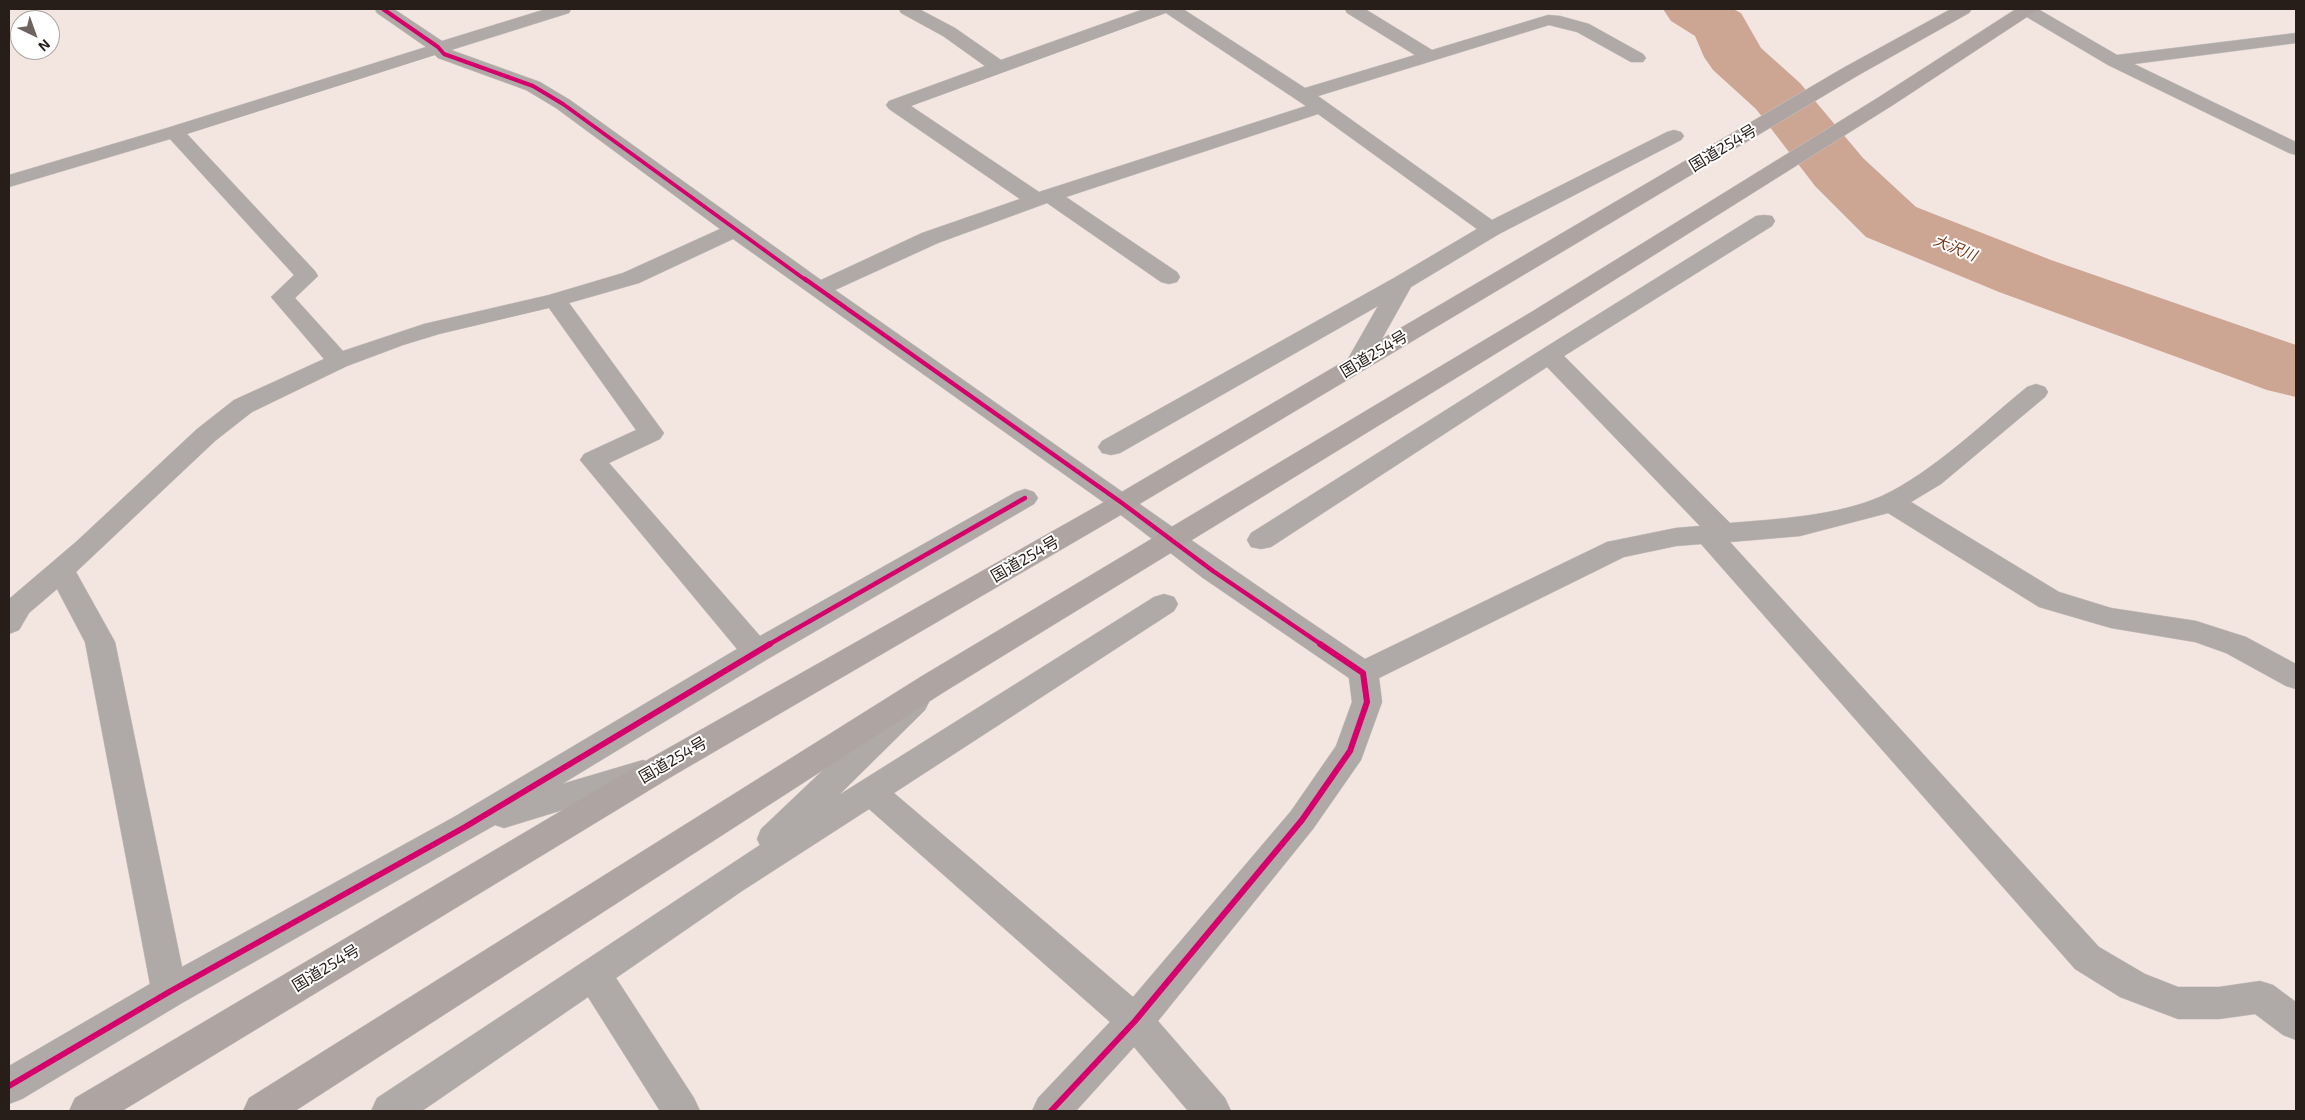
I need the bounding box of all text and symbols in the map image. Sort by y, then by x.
north arrow [10,10,60,60]
text: N [35,36,54,55]
street label: 国道254号 [1686,120,1760,176]
water label: 大沢川 [1931,231,1979,265]
street label: 国道254号 [1337,326,1411,382]
street label: 国道254号 [988,532,1062,586]
street label: 国道254号 [636,733,710,787]
street label: 国道254号 [289,940,363,996]

